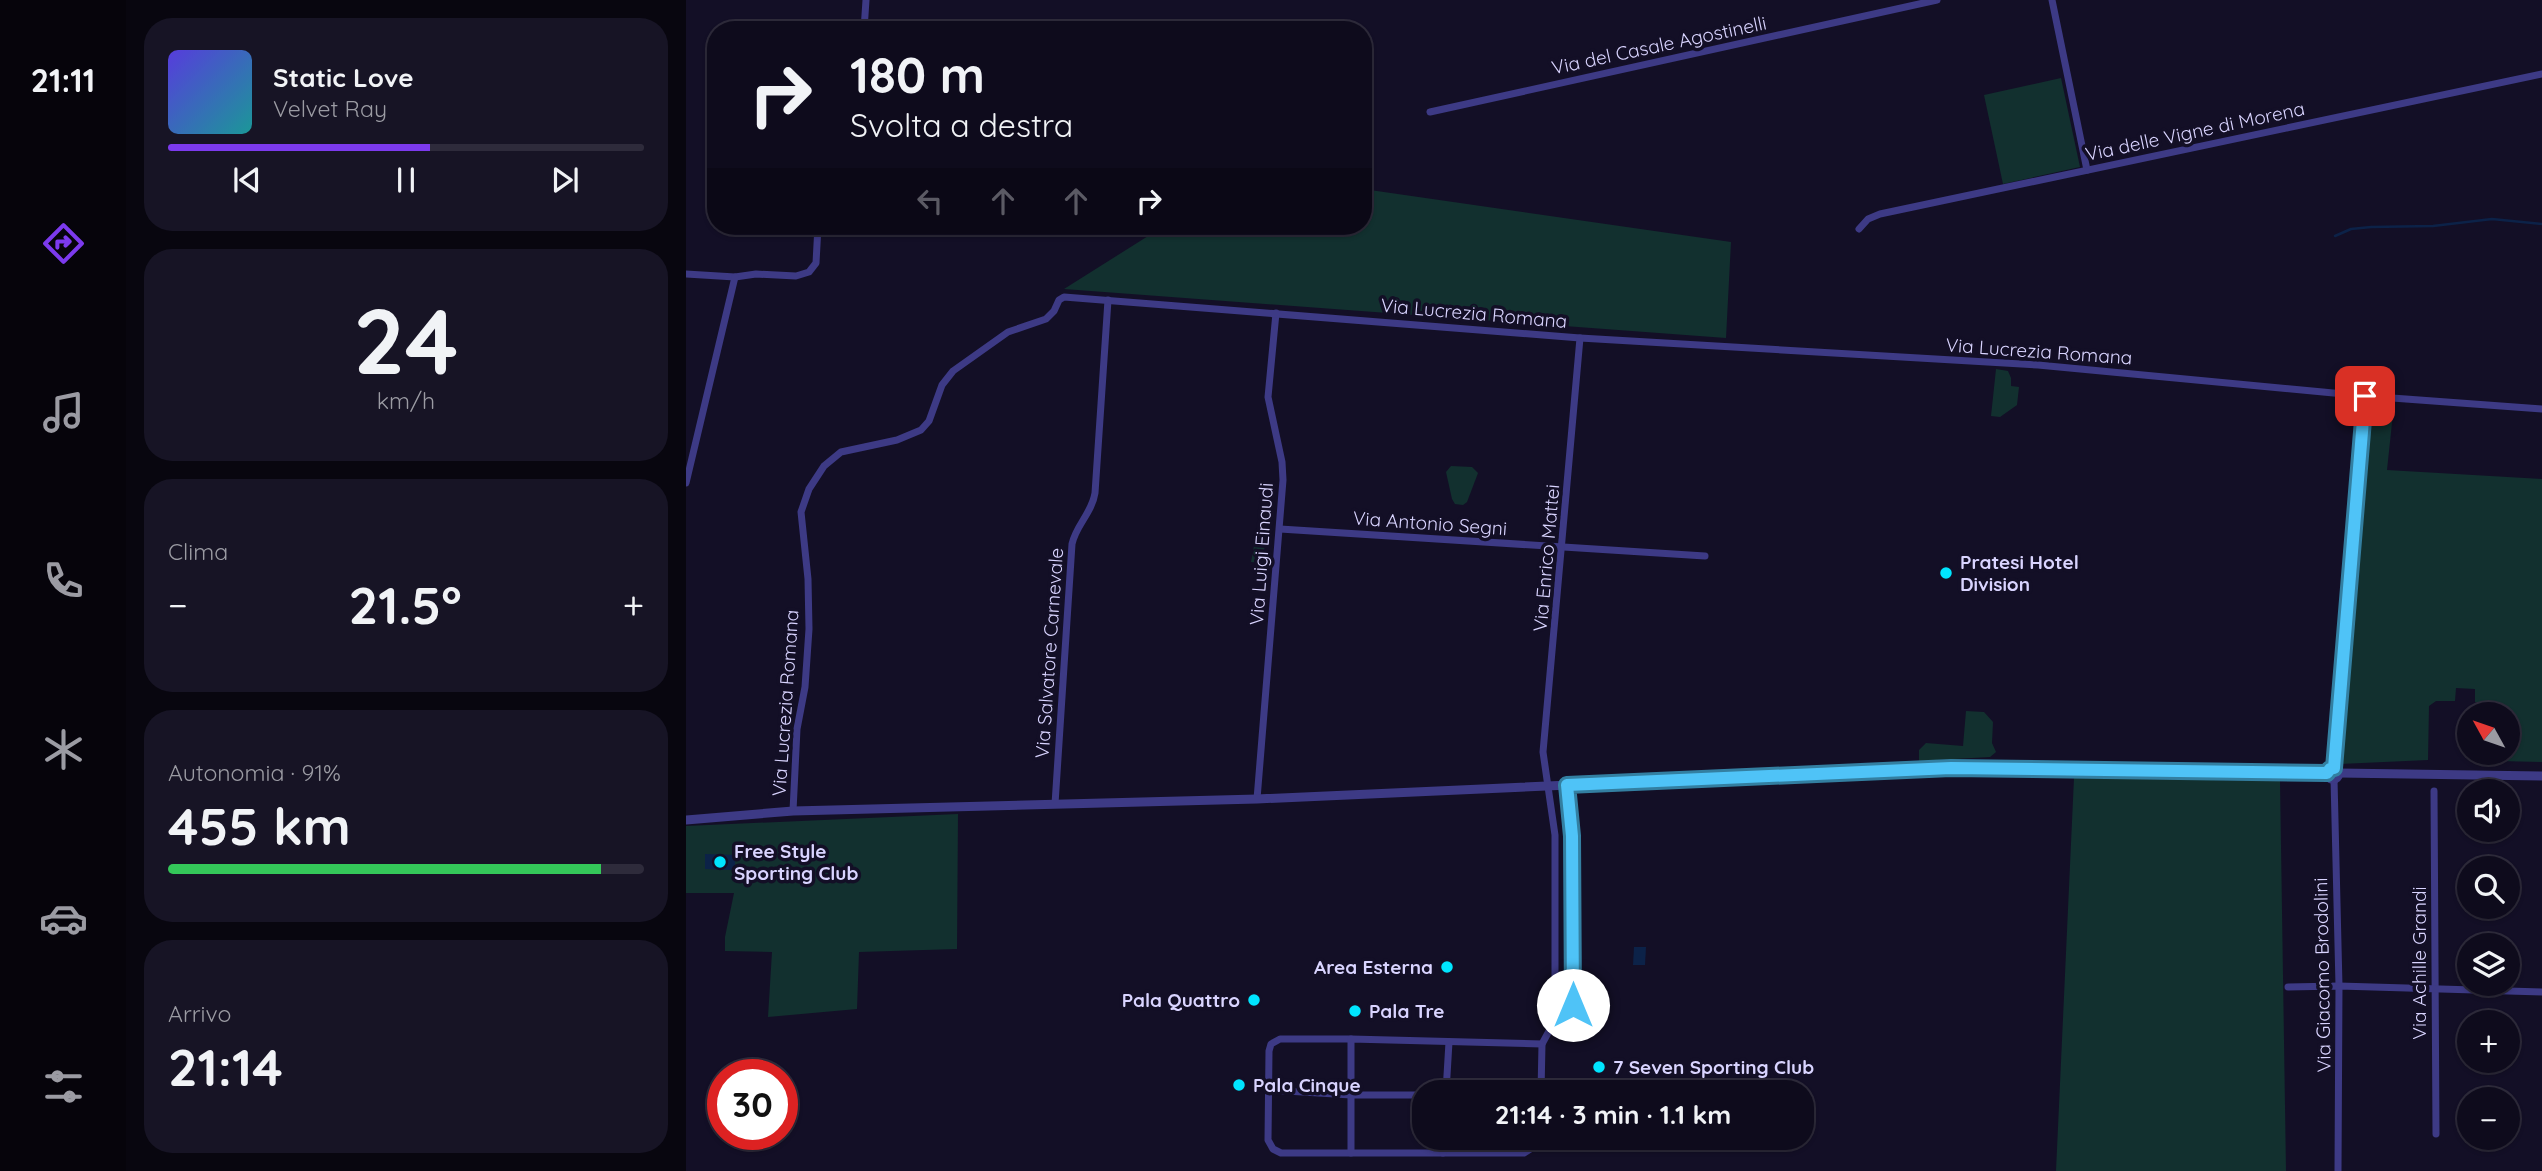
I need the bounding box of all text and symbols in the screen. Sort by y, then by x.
street label: Via del Casale Agostinelli [1549,10,1769,80]
text: 180 m [850,44,985,105]
icon: right [735,49,826,140]
text: 21:11 [31,60,95,100]
text: Static Love [273,61,414,94]
text: Velvet Ray [273,94,387,123]
street label: Via delle Vigne di Morena [2083,96,2307,166]
text: Svolta a destra [850,105,1073,145]
icon: previous [228,161,266,199]
icon: pause [387,161,425,199]
icon: next [546,161,584,199]
icon: left [911,182,949,220]
icon: ahead [984,182,1022,220]
icon: ahead [1057,182,1095,220]
icon: right [1130,182,1168,220]
icon: directions [39,219,88,268]
text: 24 [353,283,459,397]
street label: Via Lucrezia Romana [1380,293,1568,333]
street label: Via Lucrezia Romana [1945,333,2133,369]
pin [2335,366,2395,426]
icon: arrive [2346,377,2384,415]
text: km/h [377,386,435,415]
icon: music [39,388,88,437]
street label: Via Luigi Einaudi [1244,482,1278,626]
street label: Via Enrico Mattei [1528,483,1564,633]
street label: Via Antonio Segni [1352,506,1508,540]
text: Clima [168,537,228,566]
street label: Via Salvatore Carnevale [1030,547,1068,759]
place label: Pratesi Hotel Division [1960,550,2079,596]
icon: phone [39,556,88,605]
marker: Pratesi Hotel Division [1938,565,1954,581]
text: 21.5° [349,572,462,637]
text: − [168,581,188,629]
text: + [623,581,644,629]
street label: Via Lucrezia Romana [767,609,803,797]
north arrow [2457,702,2520,765]
map controls [2457,702,2520,1150]
icon: climate [39,725,88,774]
text: Autonomia · 91% [168,758,341,787]
button: sound [2457,779,2520,842]
text: 455 km [168,793,351,858]
place label: Free Style Sporting Club [734,839,858,885]
marker: Free Style Sporting Club [712,854,728,870]
button: search [2457,856,2520,919]
street label: Via Giacomo Brodolini [2308,877,2336,1073]
street label: Via Achille Grandi [2407,886,2431,1040]
icon: car [39,894,88,943]
button: layers [2457,933,2520,996]
place label: Area Esterna [1314,955,1433,979]
marker: Area Esterna [1439,959,1455,975]
position arrow [1536,968,1610,1042]
place label: Pala Quattro [1122,988,1240,1012]
marker: Pala Quattro [1246,992,1262,1008]
text: Arrivo [168,999,231,1028]
place label: Pala Tre [1369,999,1444,1023]
marker: Pala Tre [1347,1003,1363,1019]
button: + [2457,1010,2520,1073]
text: 21:14 [168,1034,283,1099]
place label: 7 Seven Sporting Club [1613,1055,1814,1079]
speed limit sign: 30 [707,1059,798,1150]
marker: 7 Seven Sporting Club [1591,1059,1607,1075]
icon: filters [39,1062,88,1111]
place label: Pala Cinque [1253,1073,1361,1097]
marker: Pala Cinque [1231,1077,1247,1093]
button: − [2457,1087,2520,1150]
text: 21:14 · 3 min · 1.1 km [1495,1098,1731,1131]

